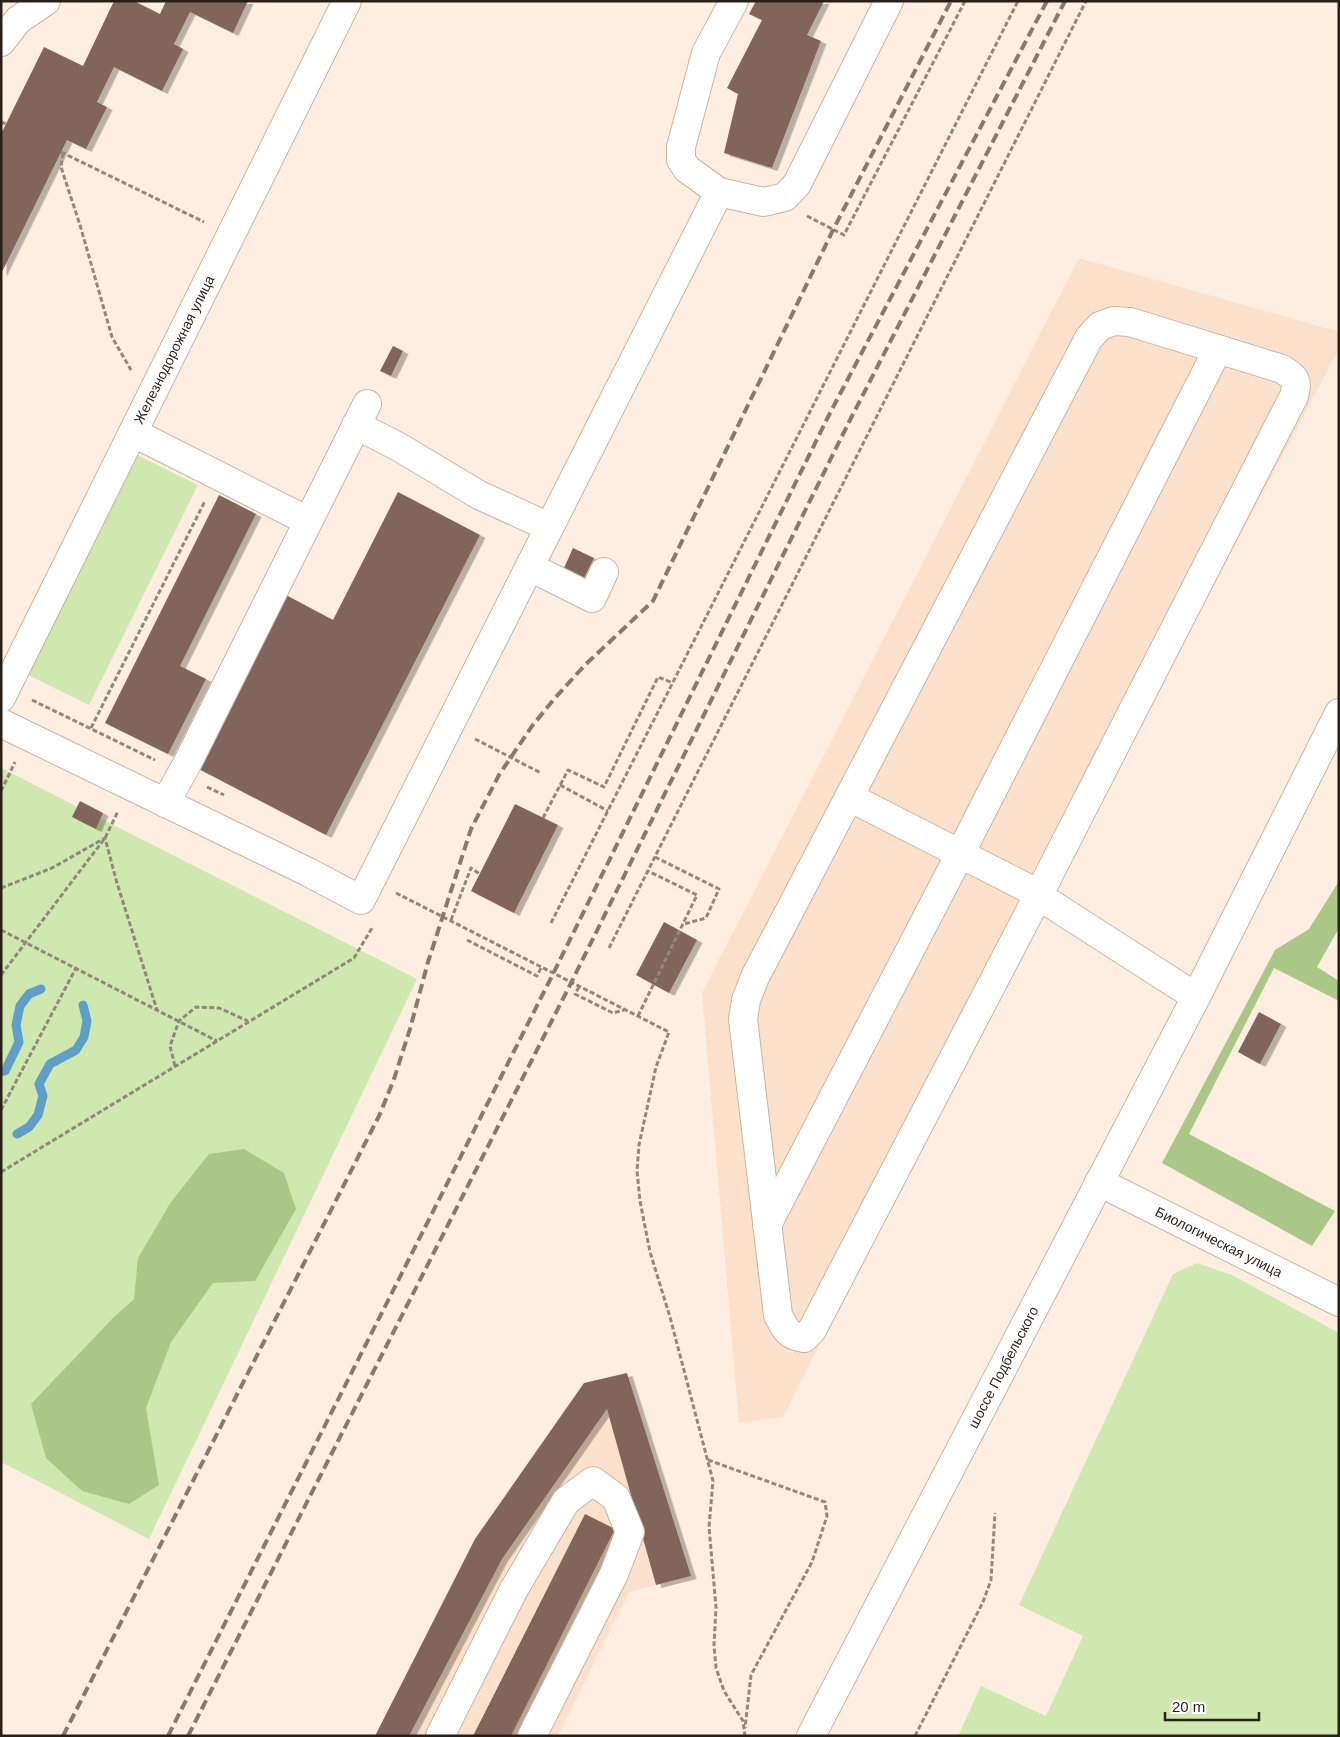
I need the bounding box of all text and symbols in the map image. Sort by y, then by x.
street label: Железнодорожная улица [130,273,218,426]
street label: Биологическая улица [1153,1203,1285,1280]
street label: шоссе Подбельского [965,1303,1042,1431]
scale bar [1165,1690,1259,1722]
text: 20 m [1172,1698,1205,1715]

